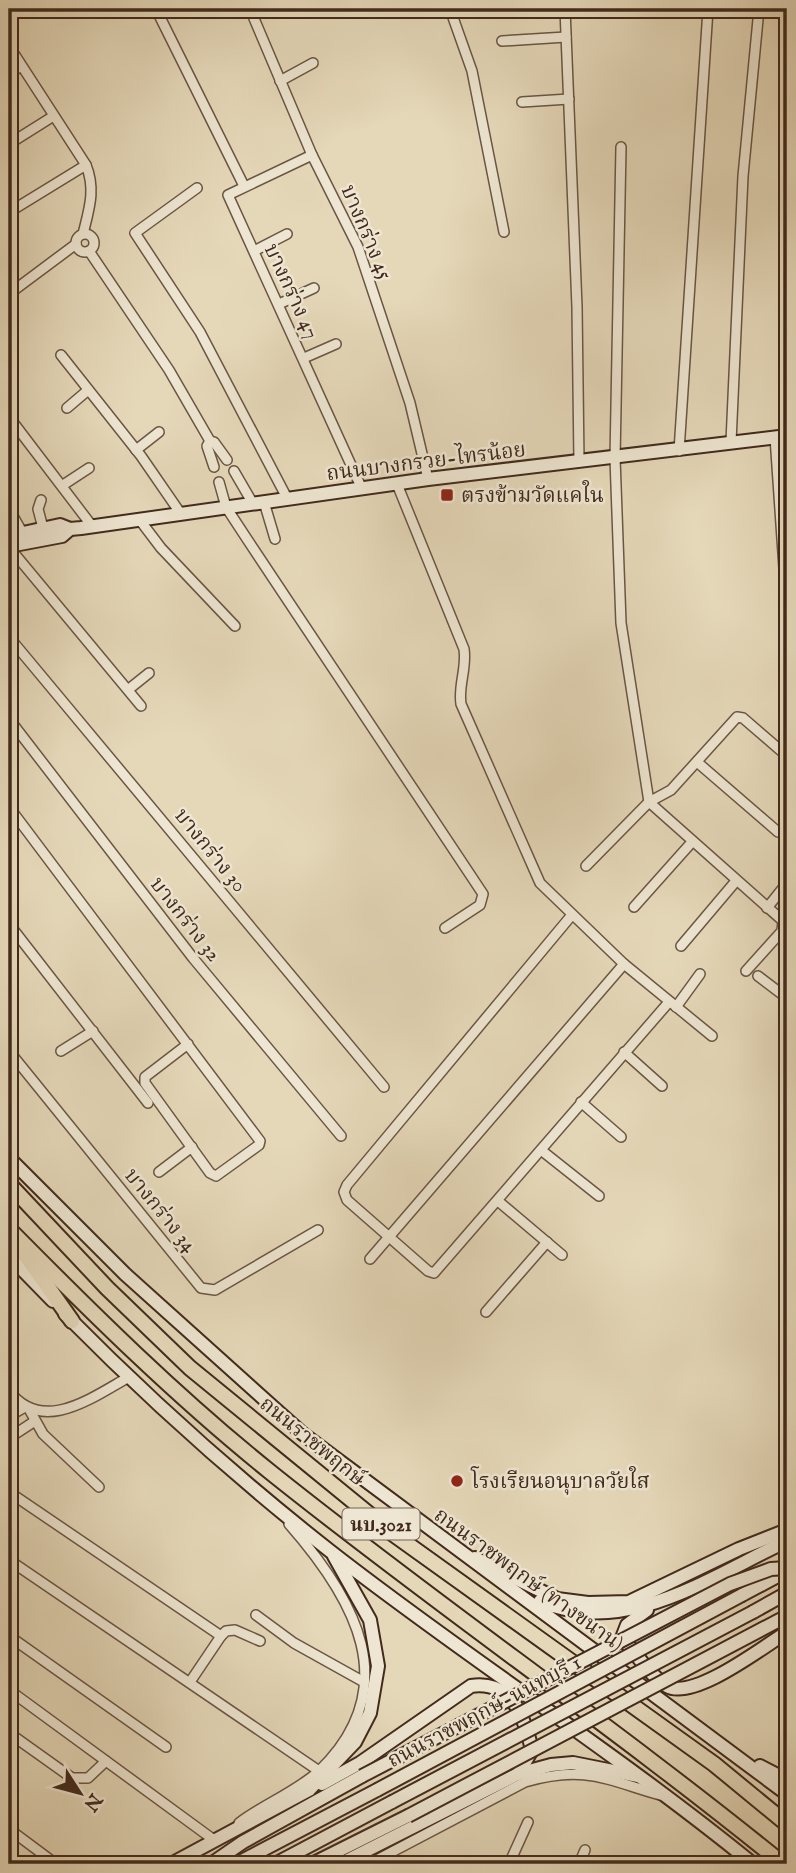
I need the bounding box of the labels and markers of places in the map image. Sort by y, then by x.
place label: ตรงข้ามวัดแคใน [461,480,604,510]
marker: ตรงข้ามวัดแคใน [439,487,455,503]
place label: โรงเรียนอนุบาลวัยใส [470,1466,650,1496]
marker: โรงเรียนอนุบาลวัยใส [449,1473,465,1489]

